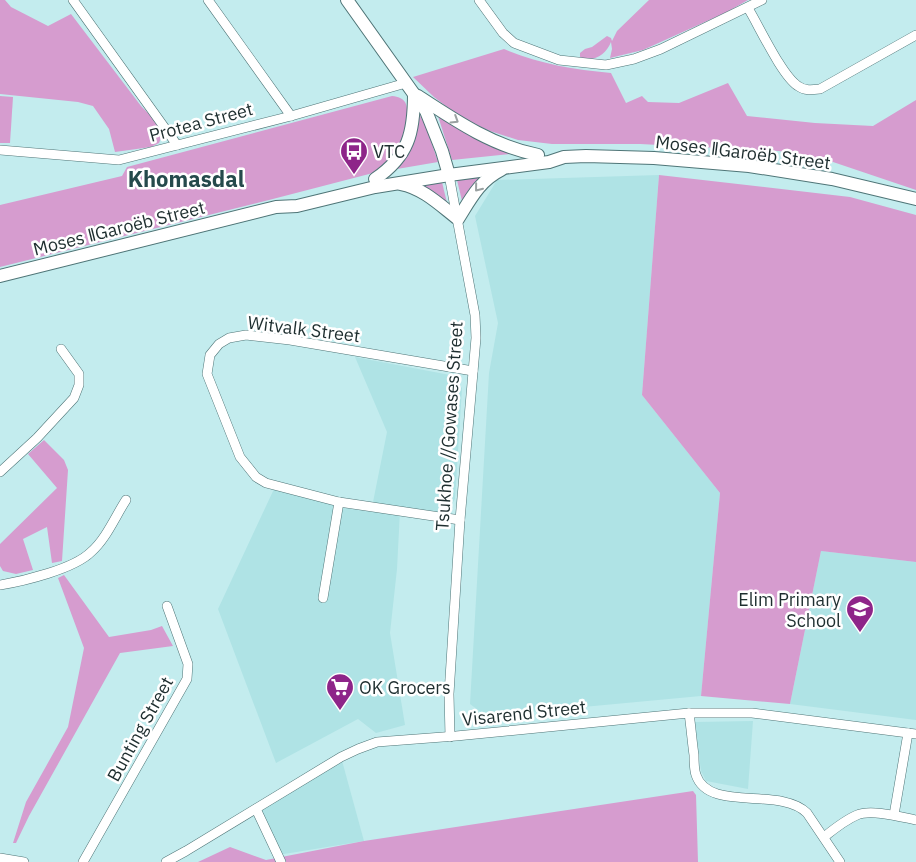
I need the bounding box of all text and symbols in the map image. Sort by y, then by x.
street label: Protea Street [146,97,256,147]
one-way arrow [449,114,458,124]
street label: Moses ǁGaroëb Street [654,130,832,174]
bus stop icon: VTC [339,136,369,175]
place label: VTC [373,140,405,163]
district label: Khomasdal [128,164,245,193]
one-way arrow [476,182,484,191]
street label: Moses ǁGaroëb Street [31,195,207,261]
street label: Witvalk Street [246,311,362,347]
street label: Tsukhoe //Gowases Street [430,320,468,532]
place label: Elim Primary School [738,588,841,632]
school or university icon: Elim Primary School [845,594,875,633]
supermarket icon: OK Grocers [325,672,355,711]
street label: Bunting Street [102,673,178,785]
place label: OK Grocers [359,676,451,699]
street label: Visarend Street [461,695,587,731]

